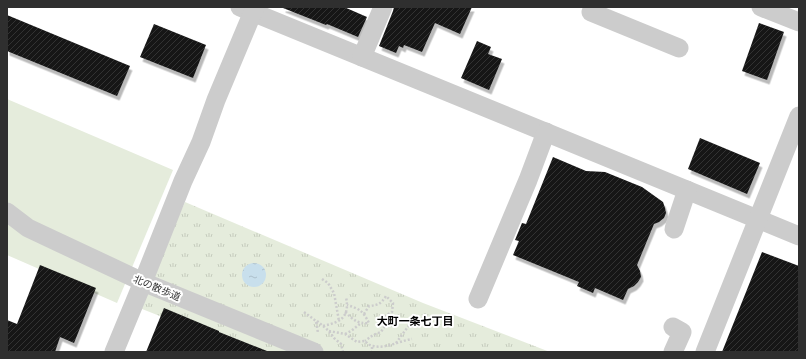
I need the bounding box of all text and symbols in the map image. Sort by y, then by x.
street label: 北の散歩道 [131,272,183,304]
district label: 大町一条七丁目 [377,314,454,328]

